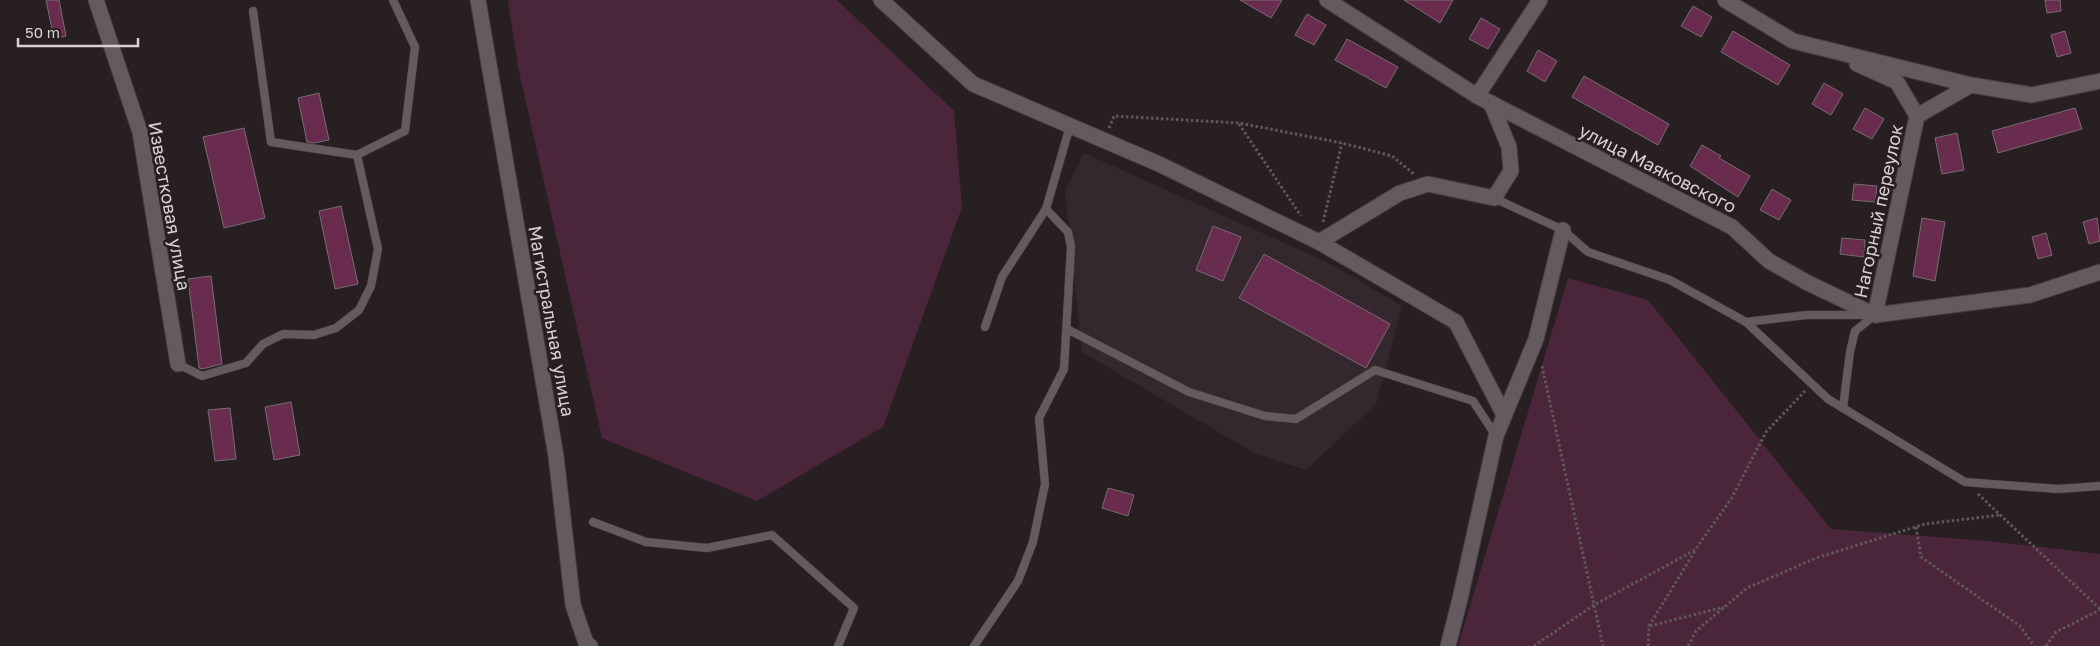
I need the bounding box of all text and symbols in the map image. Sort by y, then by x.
scale bar [18,15,138,47]
text: 50 m [25,23,60,41]
street label: улица Маяковского [1576,119,1740,217]
street label: Известковая улица [144,120,196,292]
street label: Нагорный переулок [1849,122,1907,300]
street label: Магистральная улица [524,224,580,418]

